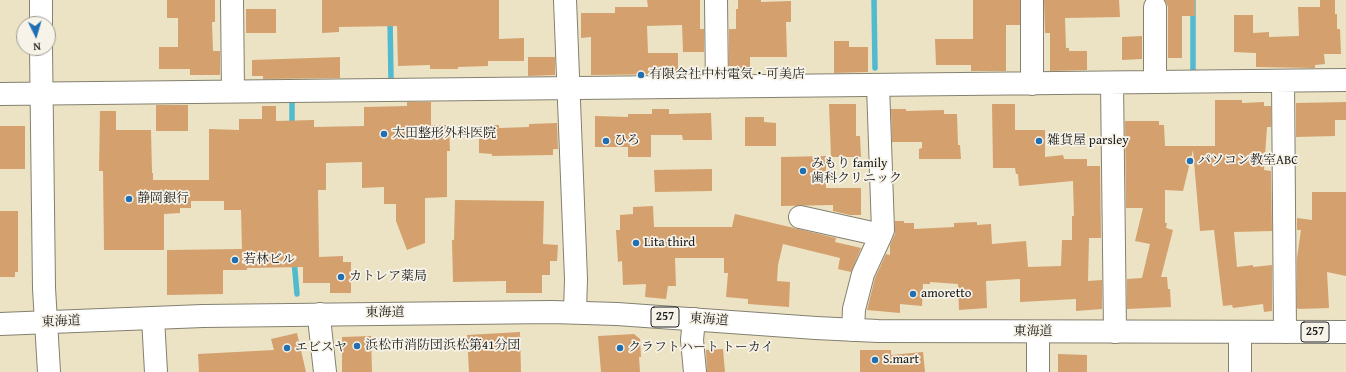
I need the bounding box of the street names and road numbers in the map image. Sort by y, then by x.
street label: 東海道 [365,305,405,321]
road number: 257 [651,307,679,327]
street label: 東海道 [689,311,729,329]
street label: 東海道 [41,313,81,331]
road number: 257 [1301,322,1329,342]
street label: 東海道 [1014,324,1052,340]

